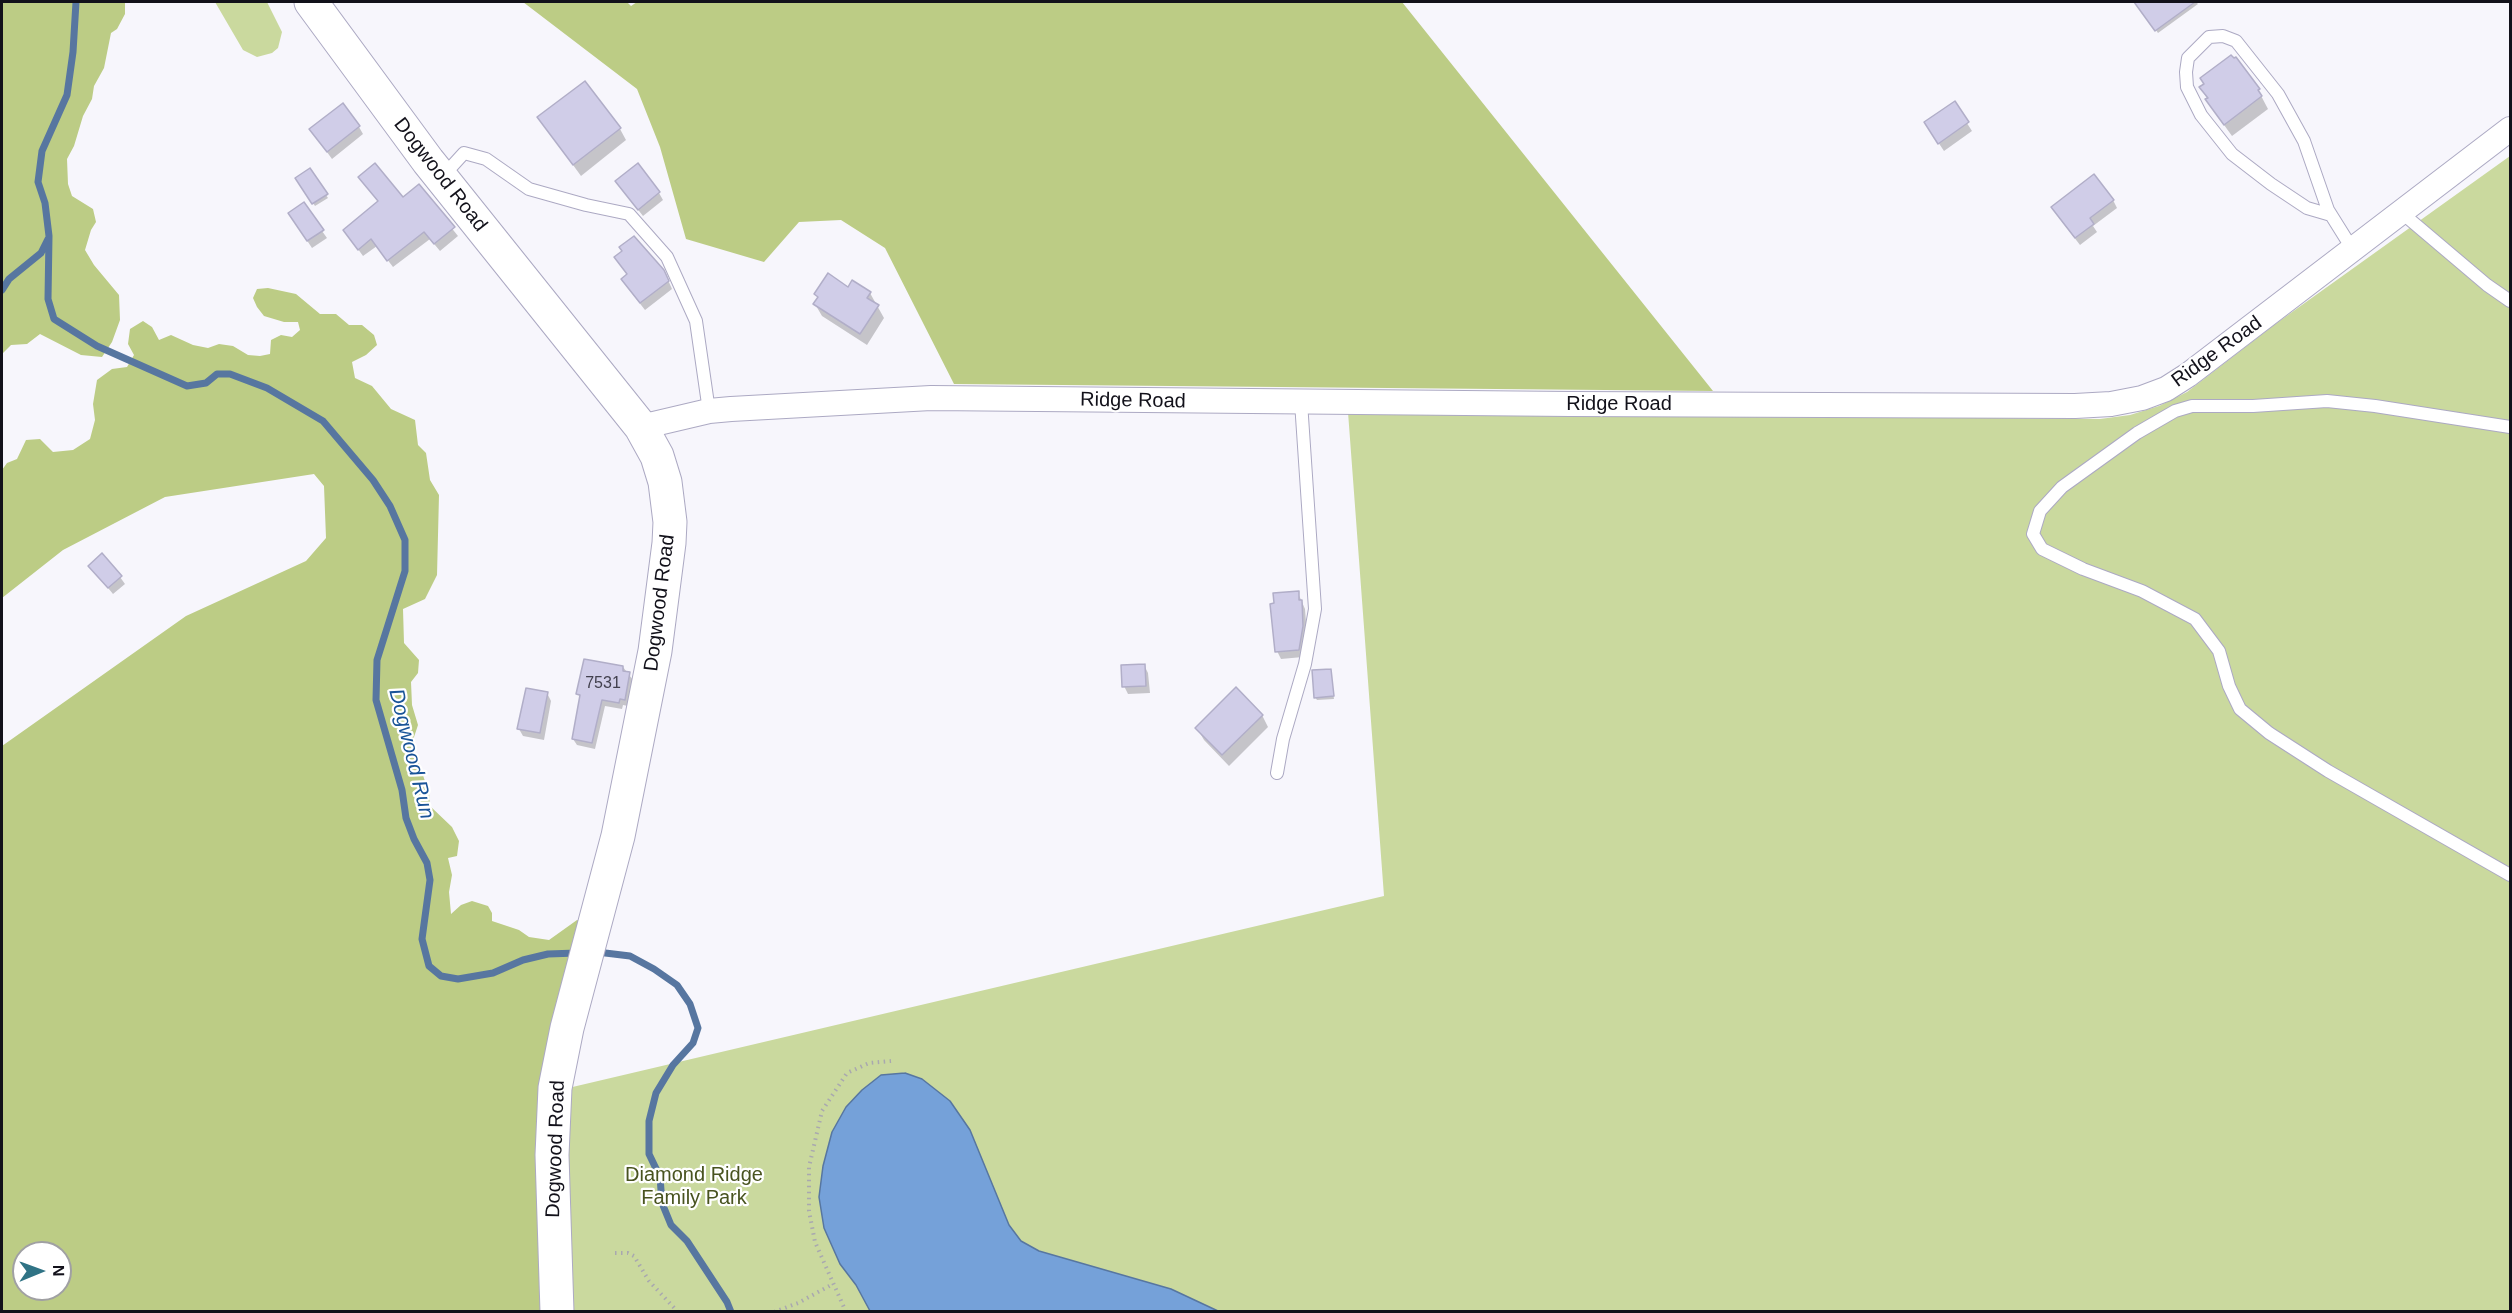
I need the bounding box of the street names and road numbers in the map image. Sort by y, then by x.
street label: Dogwood Road [388,113,492,237]
street label: Ridge Road [2167,311,2267,393]
street label: Ridge Road [1080,388,1186,414]
street label: Ridge Road [1566,392,1672,416]
street label: Dogwood Road [640,533,680,673]
street label: Dogwood Road [542,1080,570,1218]

